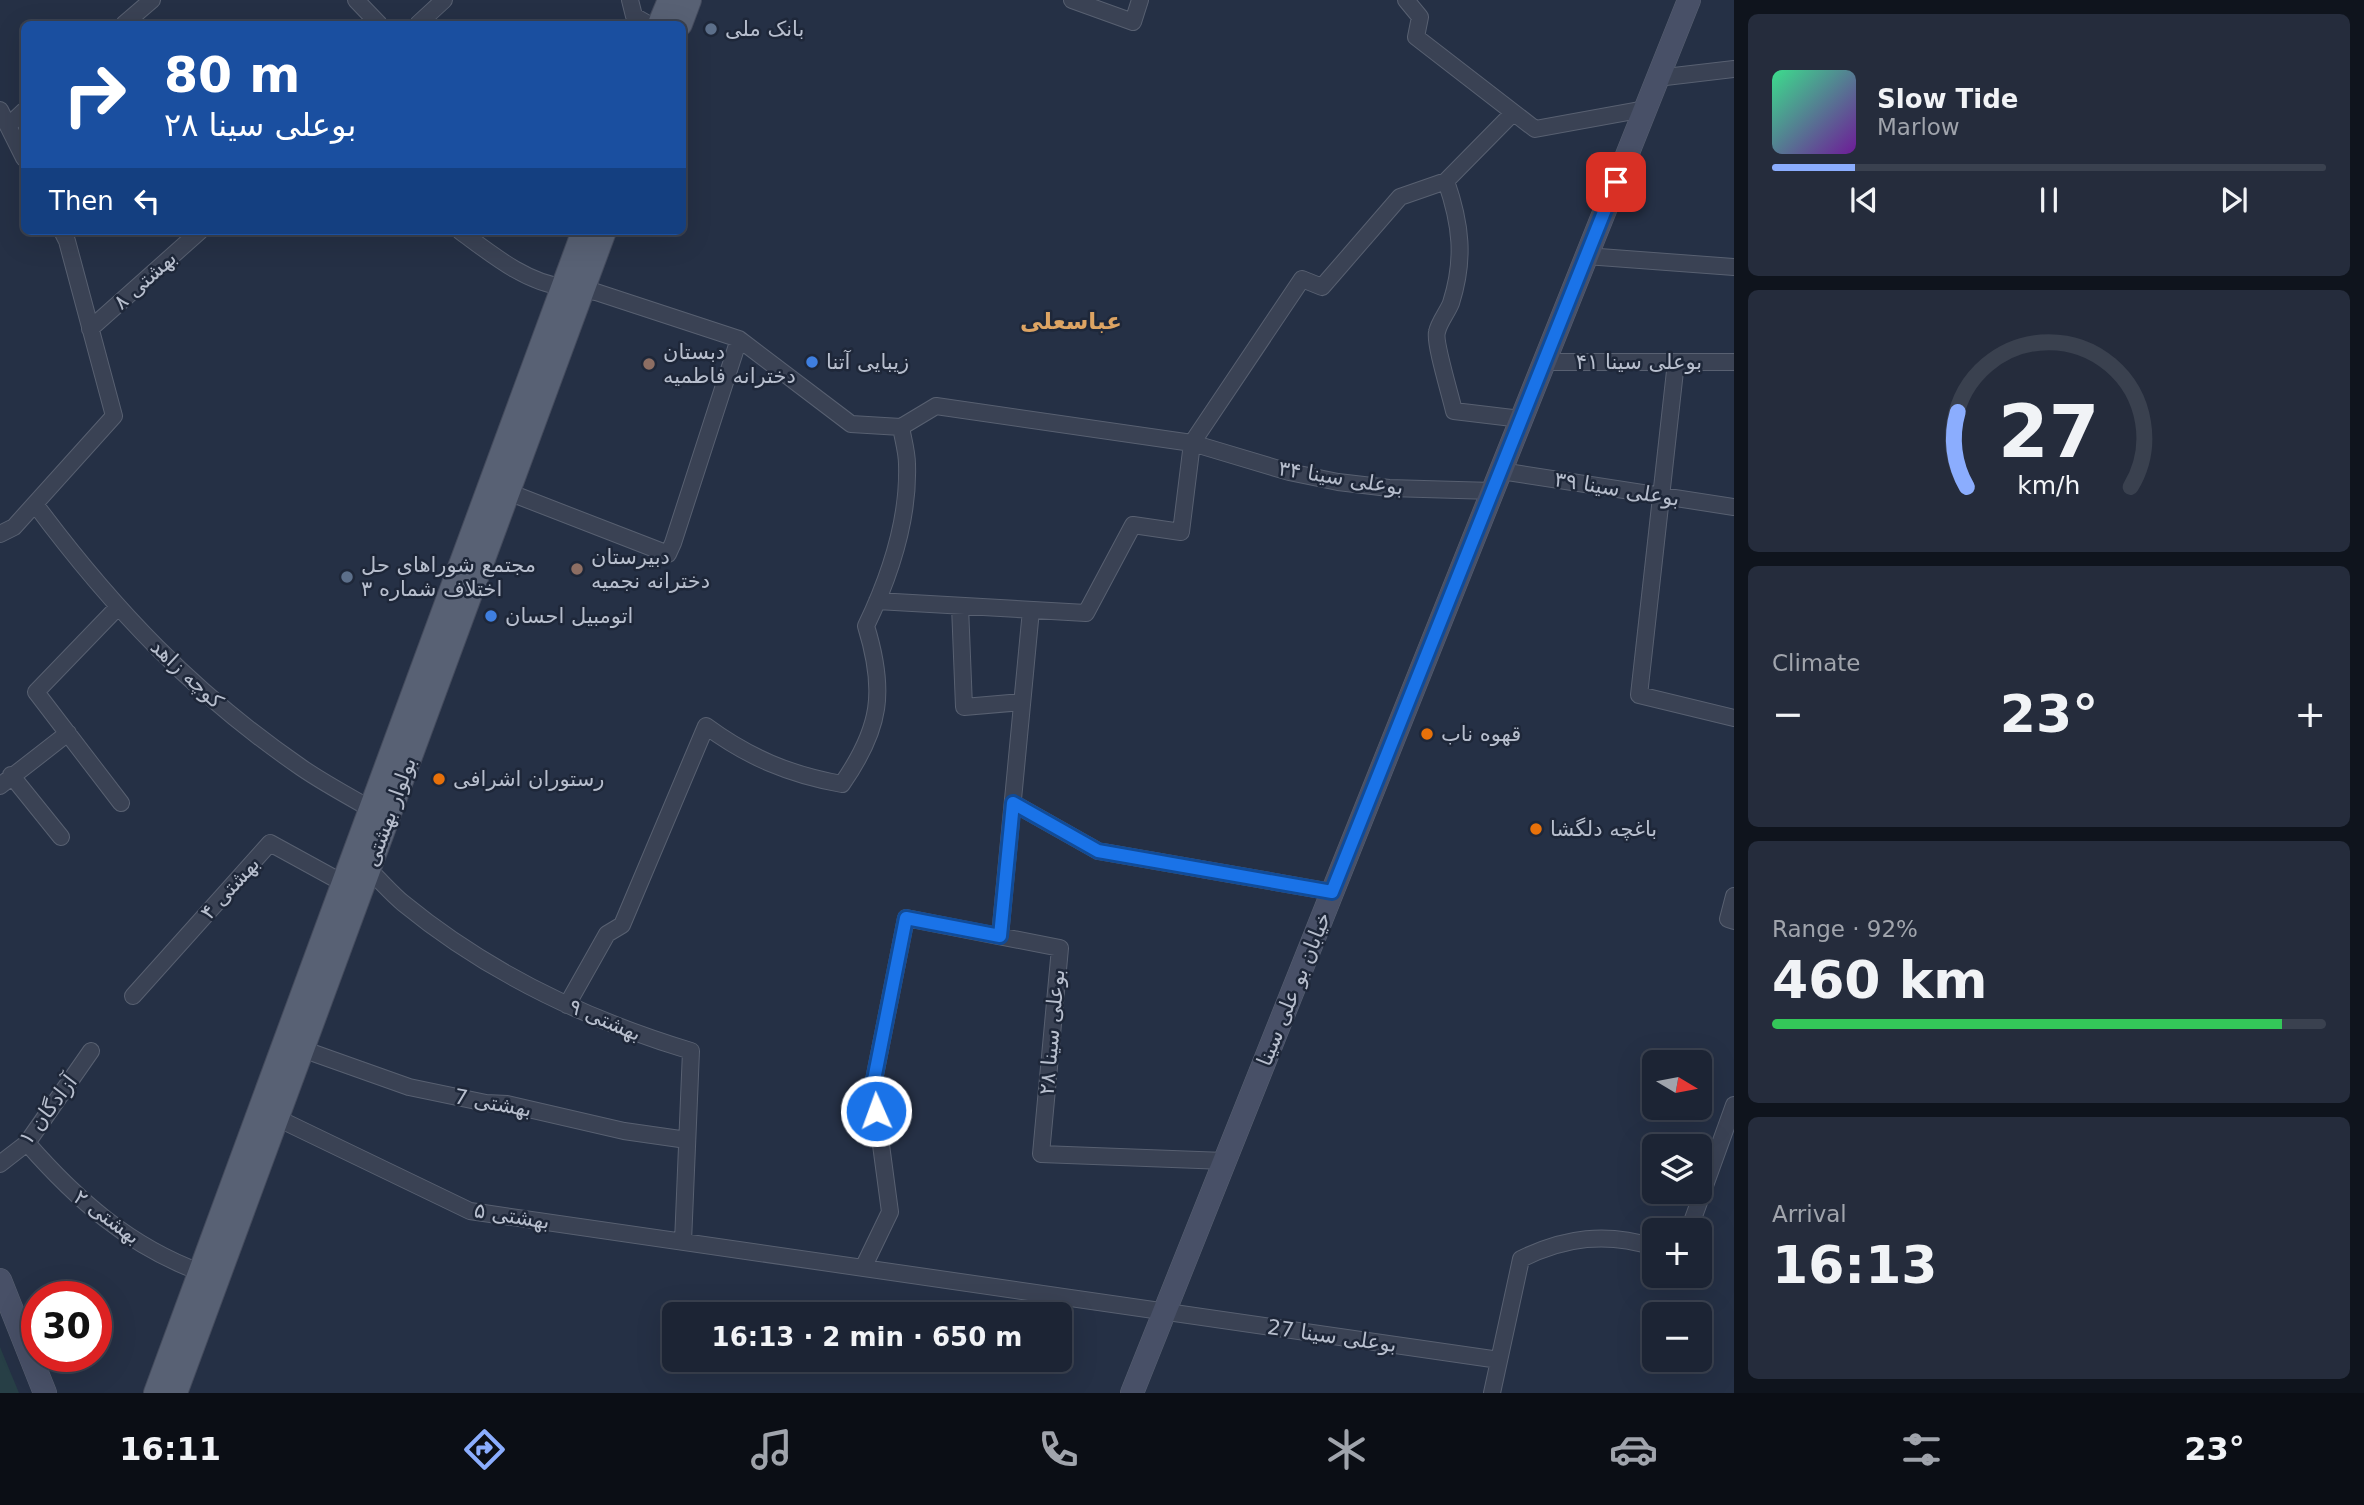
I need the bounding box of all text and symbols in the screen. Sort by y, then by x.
place label: بانک ملی [725,17,804,41]
marker: بانک ملی [703,21,719,37]
text: 80 m [164,47,300,104]
icon: right [49,49,140,140]
text: Slow Tide [1877,84,2018,114]
text: بوعلی سینا ۲۸ [164,106,356,144]
text: Marlow [1877,114,1960,140]
pin [1586,152,1646,212]
icon: arrive [1597,163,1635,201]
icon: previous [1845,181,1883,219]
icon: pause [2030,181,2068,219]
icon: next [2215,181,2253,219]
icon: left [128,182,166,220]
text: Then [49,186,114,216]
street label: بهشتی ۸ [109,246,181,314]
district label: عباسعلی [1020,308,1122,334]
place label: دبستان دخترانه فاطمیه [663,340,796,388]
place label: زیبایی آتنا [826,349,909,374]
street label: بوعلی سینا ۴۱ [1576,350,1702,374]
marker: زیبایی آتنا [804,354,820,370]
marker: دبستان دخترانه فاطمیه [641,356,657,372]
text: 27 [1998,389,2100,474]
street label: بوعلی سینا ۳۴ [1277,456,1405,500]
street label: بوعلی سینا ۳۹ [1553,467,1681,511]
text: km/h [2017,470,2081,499]
place label: دبیرستان دخترانه نجمیه [591,545,710,593]
place label: مجتمع شوراهای حل اختلاف شماره ۳ [361,553,536,601]
marker: دبیرستان دخترانه نجمیه [569,561,585,577]
marker: مجتمع شوراهای حل اختلاف شماره ۳ [339,569,355,585]
place label: اتومبیل احسان [505,604,633,628]
marker: اتومبیل احسان [483,608,499,624]
street label: کوچه زاهد [146,635,228,713]
text: Climate [1772,650,1861,676]
text: 23° [2000,684,2098,744]
text: − [1772,692,1804,736]
text: + [2294,692,2326,736]
place label: قهوه ناب [1441,722,1521,746]
marker: قهوه ناب [1419,726,1435,742]
street label: بولوار بهشتی [359,754,421,870]
place label: رستوران اشرافی [453,767,604,791]
marker: رستوران اشرافی [431,771,447,787]
place label: باغچه دلگشا [1550,817,1657,841]
marker: باغچه دلگشا [1528,821,1544,837]
street label: بهشتی ۴ [196,852,264,924]
street label: خیابان بو علی سینا [1252,909,1336,1069]
text: Range · 92% [1772,916,1918,942]
text: 460 km [1772,950,1987,1010]
street label: بوعلی سینا ۲۸ [1035,968,1069,1096]
street label: بهشتی ۹ [565,994,645,1046]
north arrow [1642,1050,1712,1120]
map controls [1642,1050,1712,1372]
street label: آزادگان ۱ [13,1069,83,1150]
position arrow [839,1074,913,1148]
street label: بهشتی 7 [452,1084,534,1122]
button: layers [1642,1134,1712,1204]
street label: بهشتی ۲ [69,1185,145,1249]
street label: بهشتی ۵ [473,1198,551,1234]
text: Arrival [1772,1201,1847,1227]
button: + [1642,1218,1712,1288]
text: 16:13 [1772,1235,1938,1295]
speed limit sign: 30 [21,1281,112,1372]
button: − [1642,1302,1712,1372]
street label: بوعلی سینا 27 [1266,1315,1398,1357]
text: 16:13 · 2 min · 650 m [712,1322,1022,1352]
icon: directions [460,1425,509,1474]
icon: music [747,1425,796,1474]
icon: phone [1034,1425,1083,1474]
icon: climate [1322,1425,1371,1474]
icon: car [1609,1425,1658,1474]
icon: filters [1897,1425,1946,1474]
text: 16:11 [119,1430,221,1468]
text: 23° [2184,1430,2245,1468]

